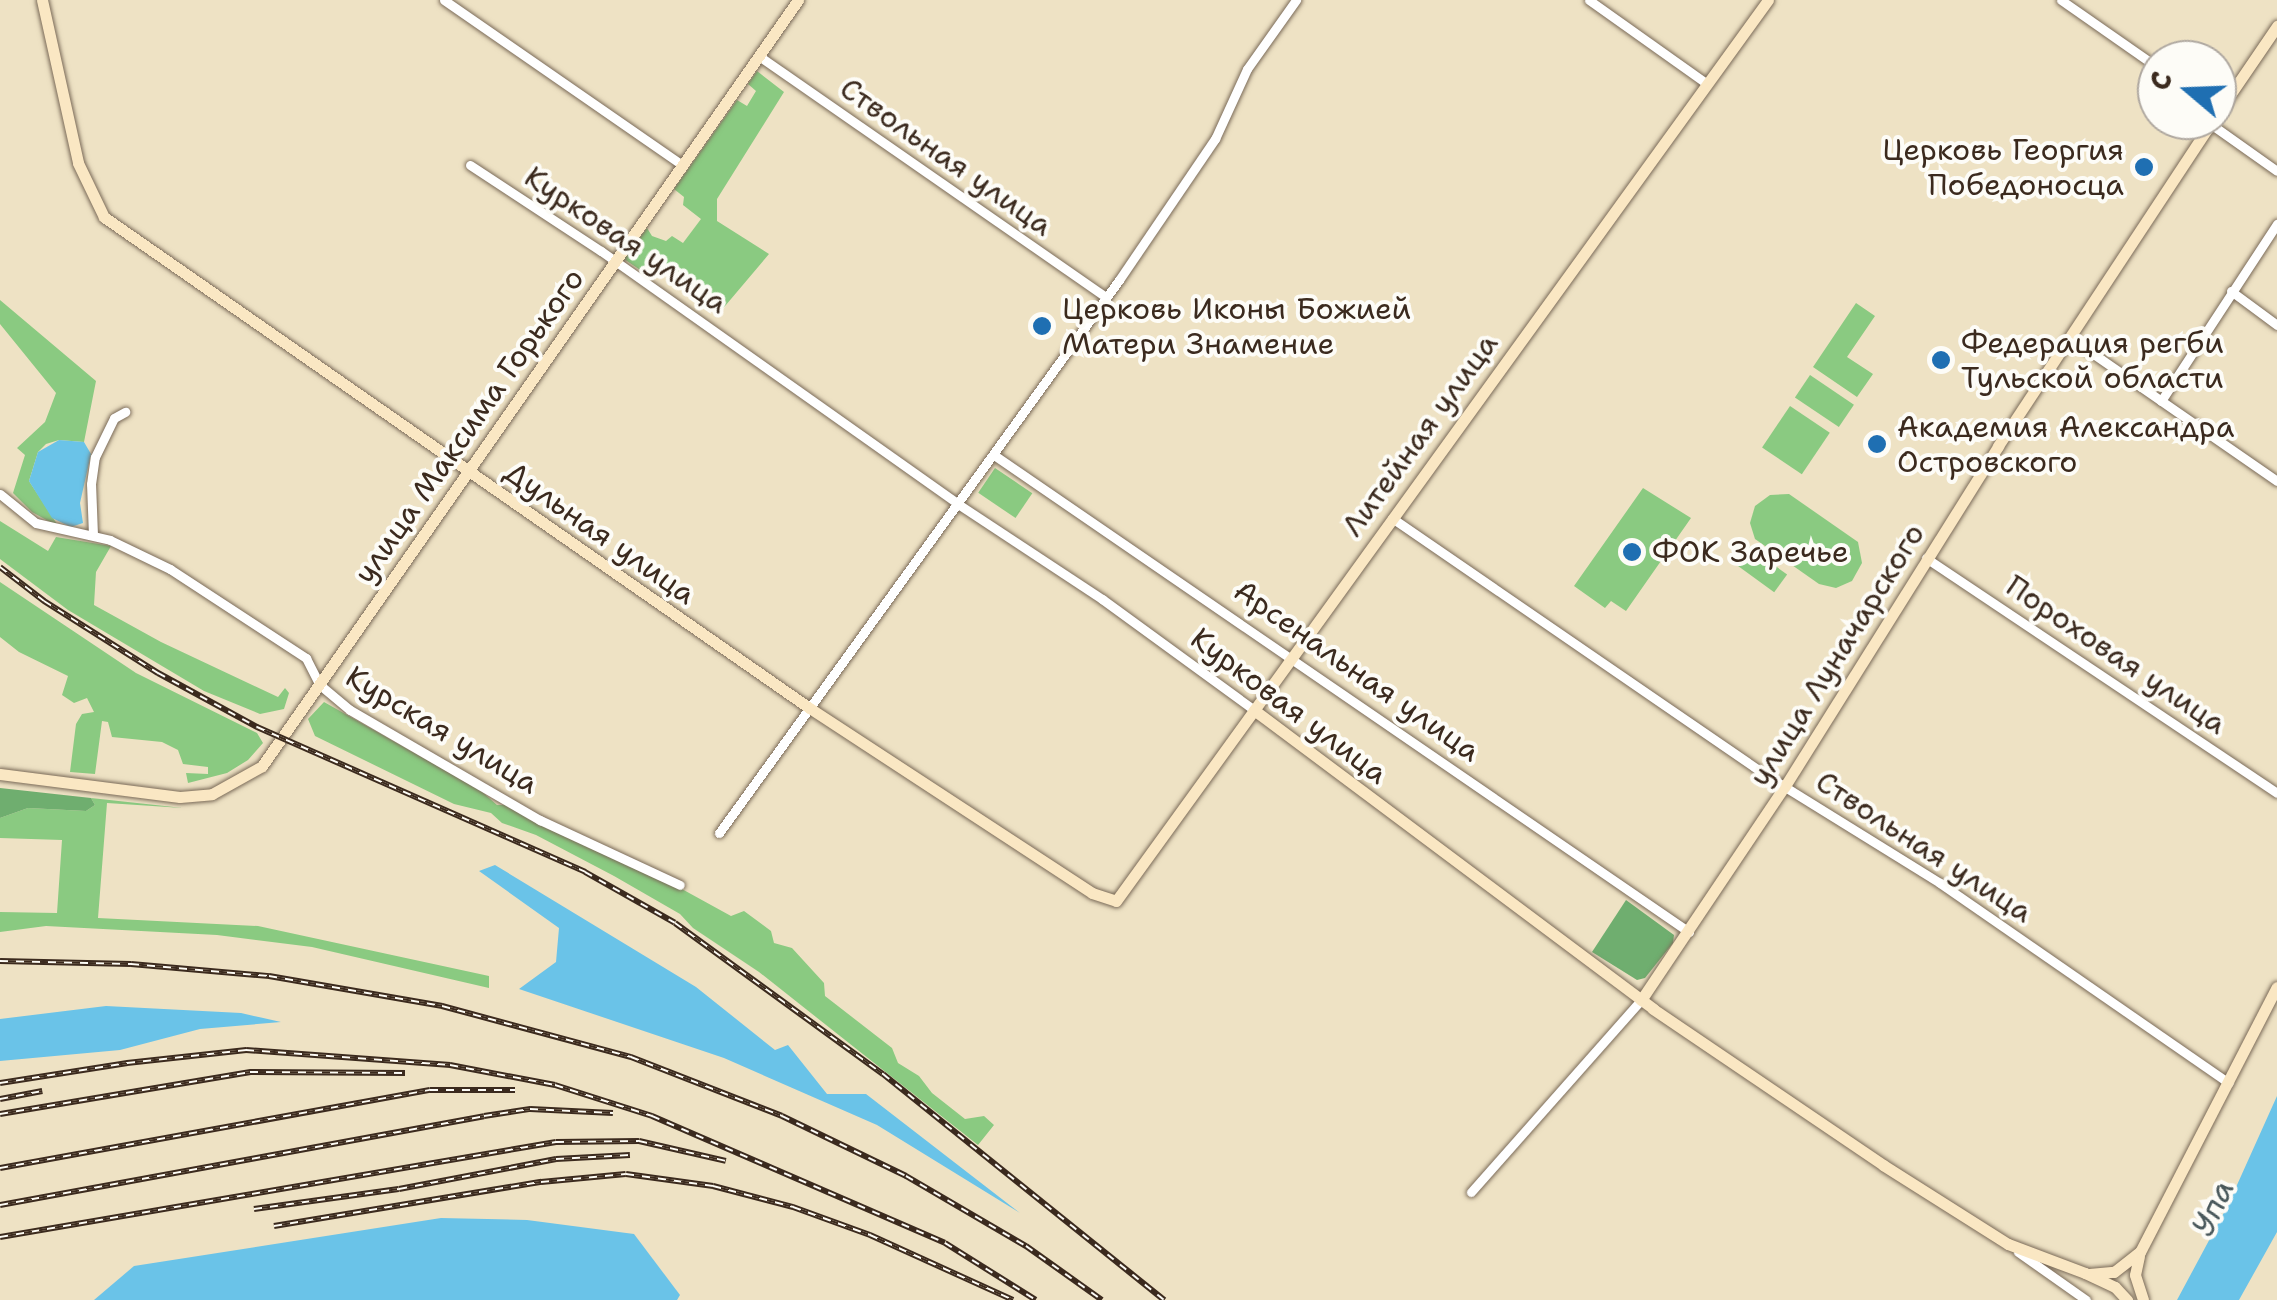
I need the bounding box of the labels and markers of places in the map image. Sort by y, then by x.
place label: Церковь Георгия Победоносца [1882,132,2124,202]
marker: Церковь Георгия Победоносца [2133,156,2155,178]
place label: Церковь Иконы Божией Матери Знамение [1062,291,1411,362]
marker: Церковь Иконы Божией Матери Знамение [1031,315,1053,337]
place label: Федерация регби Тульской области [1961,325,2224,396]
marker: Федерация регби Тульской области [1930,349,1952,371]
place label: Академия Александра Островского [1897,409,2234,480]
marker: Академия Александра Островского [1866,433,1888,455]
place label: ФОК Заречье [1652,534,1849,570]
marker: ФОК Заречье [1621,541,1643,563]

